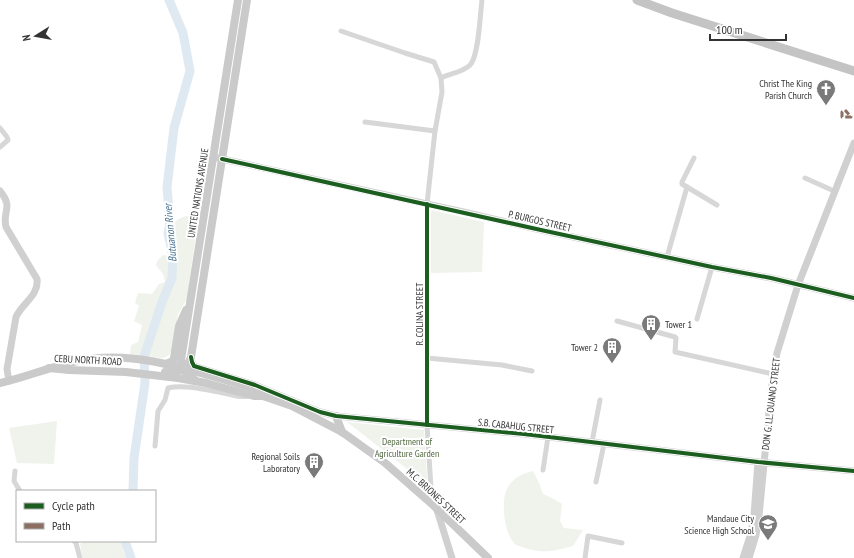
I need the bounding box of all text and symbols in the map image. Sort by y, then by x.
north arrow [16,16,56,56]
scale bar [710,16,786,42]
text: 100 m [716,22,743,37]
text: N [19,34,34,42]
place label: Christ The King Parish Church [759,77,812,102]
church icon: Christ The King Parish Church [815,78,837,106]
street label: UNITED NATIONS AVENUE [184,147,212,239]
water label: Butuanon River [160,201,180,263]
street label: P. BURGOS STREET [507,207,573,235]
street label: R. COLINA STREET [413,282,426,345]
building icon: Tower 1 [640,313,662,341]
place label: Tower 1 [665,318,692,331]
building icon: Tower 2 [601,336,623,364]
place label: Tower 2 [571,341,598,354]
street label: CEBU NORTH ROAD [54,352,122,368]
street label: DON G. LL. OUANO STREET [759,357,783,451]
street label: S.B. CABAHUG STREET [477,416,555,437]
park label: Department of Agriculture Garden [375,435,439,460]
place label: Regional Soils Laboratory [251,450,301,475]
building icon: Regional Soils Laboratory [303,451,325,479]
street label: M.C. BRIONES STREET [404,465,469,527]
legend [16,490,156,542]
text: Cycle path [52,498,95,513]
place label: Mandaue City Science High School [684,512,755,537]
school or university icon: Mandaue City Science High School [757,513,779,541]
text: Path [52,518,70,533]

